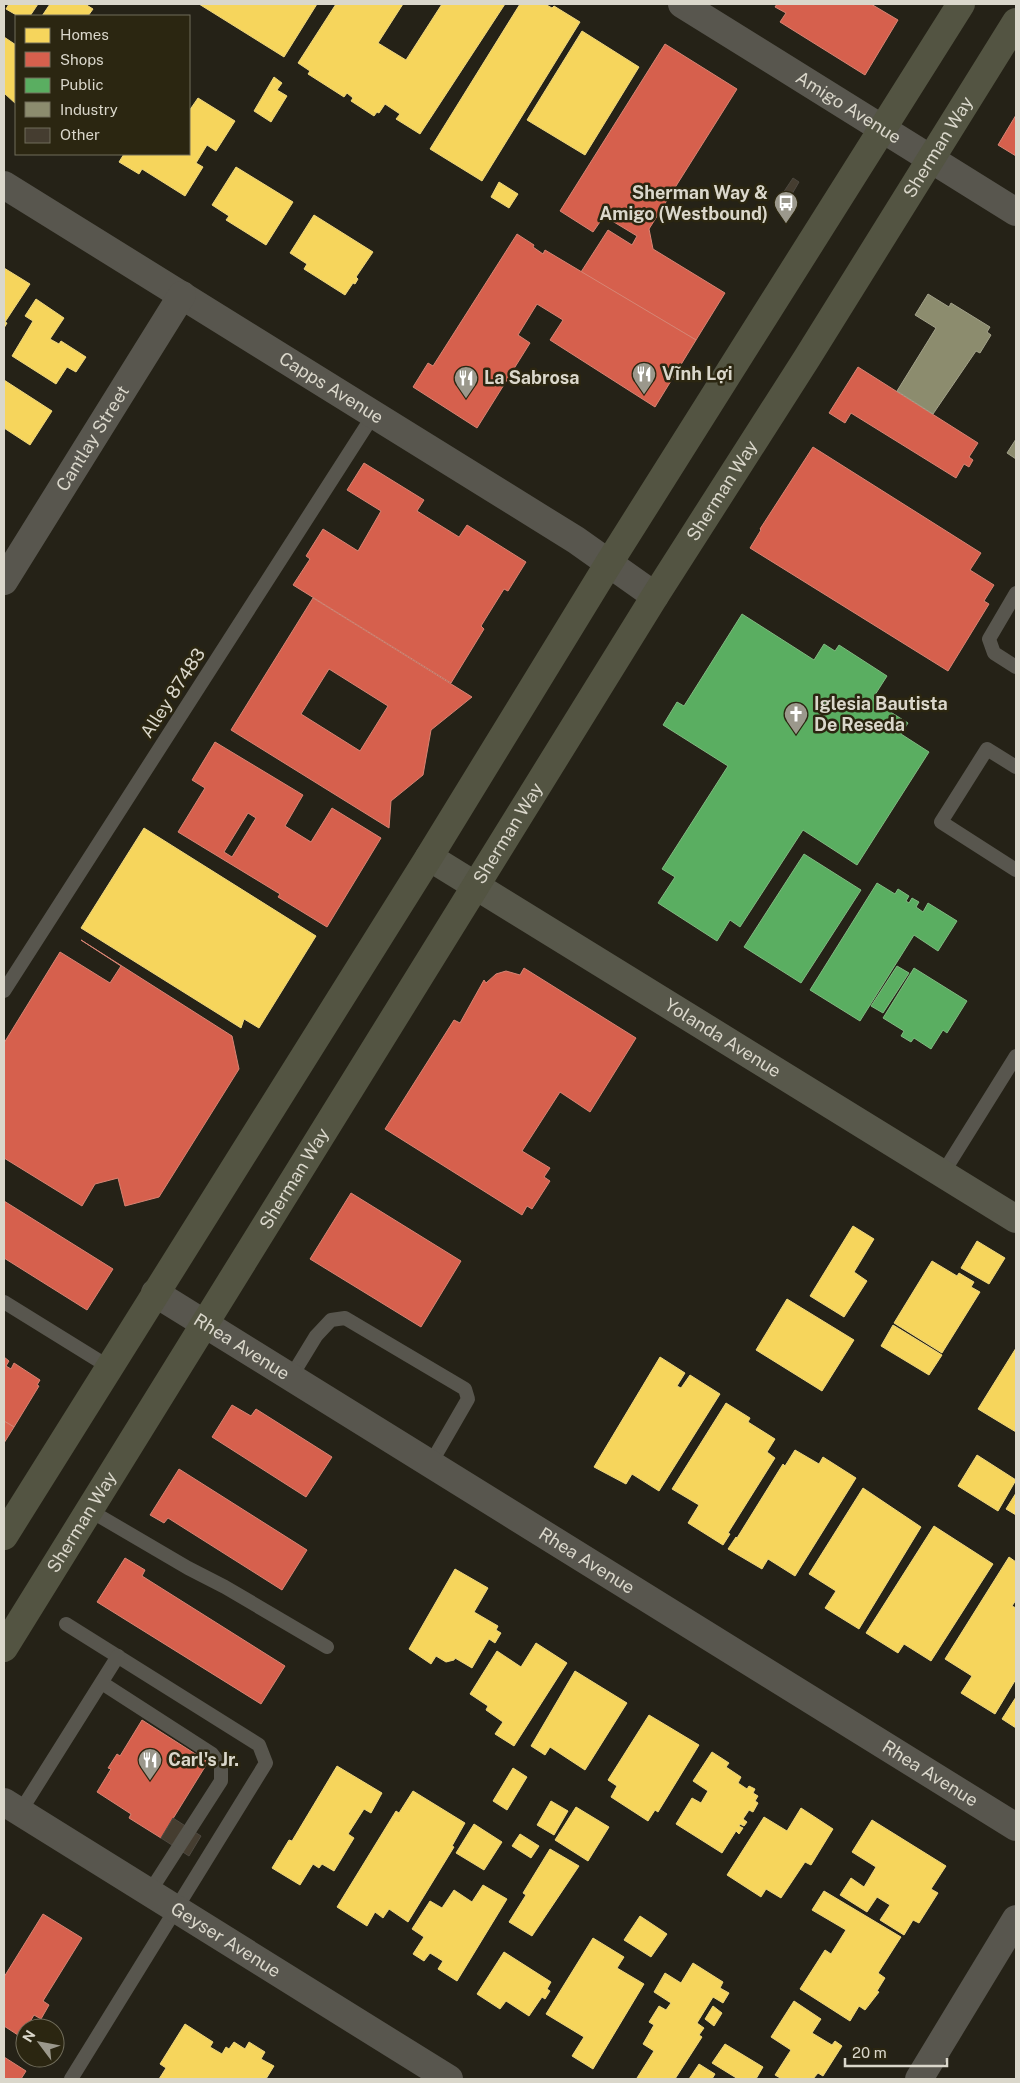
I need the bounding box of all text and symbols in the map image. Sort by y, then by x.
legend [15,15,190,155]
text: Homes [60,26,109,43]
text: Shops [60,51,104,68]
street label: Amigo Avenue [792,67,905,148]
text: Public [60,76,104,93]
street label: Sherman Way [898,92,977,201]
text: Industry [60,101,118,118]
text: Other [60,126,100,143]
place label: Sherman Way & Amigo (Westbound) [599,182,768,224]
bus stop icon: Sherman Way & Amigo (Westbound) [773,190,799,224]
street label: Capps Avenue [275,347,387,428]
restaurant icon: Vĩnh Lợi [631,361,657,395]
place label: Vĩnh Lợi [662,363,733,384]
restaurant icon: La Sabrosa [453,365,479,399]
place label: La Sabrosa [484,367,579,388]
street label: Cantlay Street [51,381,133,495]
street label: Sherman Way [682,436,762,545]
street label: Alley 87483 [136,644,209,742]
place label: Iglesia Bautista De Reseda [814,693,948,735]
church icon: Iglesia Bautista De Reseda [783,701,809,735]
street label: Sherman Way [468,778,547,888]
street label: Yolanda Avenue [661,994,785,1081]
street label: Sherman Way [255,1124,333,1233]
street label: Rhea Avenue [190,1309,294,1384]
street label: Sherman Way [42,1467,121,1576]
street label: Rhea Avenue [535,1523,639,1598]
street label: Rhea Avenue [879,1736,982,1811]
restaurant icon: Carl's Jr. [137,1747,163,1781]
place label: Carl's Jr. [168,1749,239,1770]
street label: Geyser Avenue [167,1897,285,1982]
north arrow [15,2018,65,2068]
text: N [19,2027,39,2045]
scale bar [845,2036,948,2068]
text: 20 m [852,2044,887,2061]

